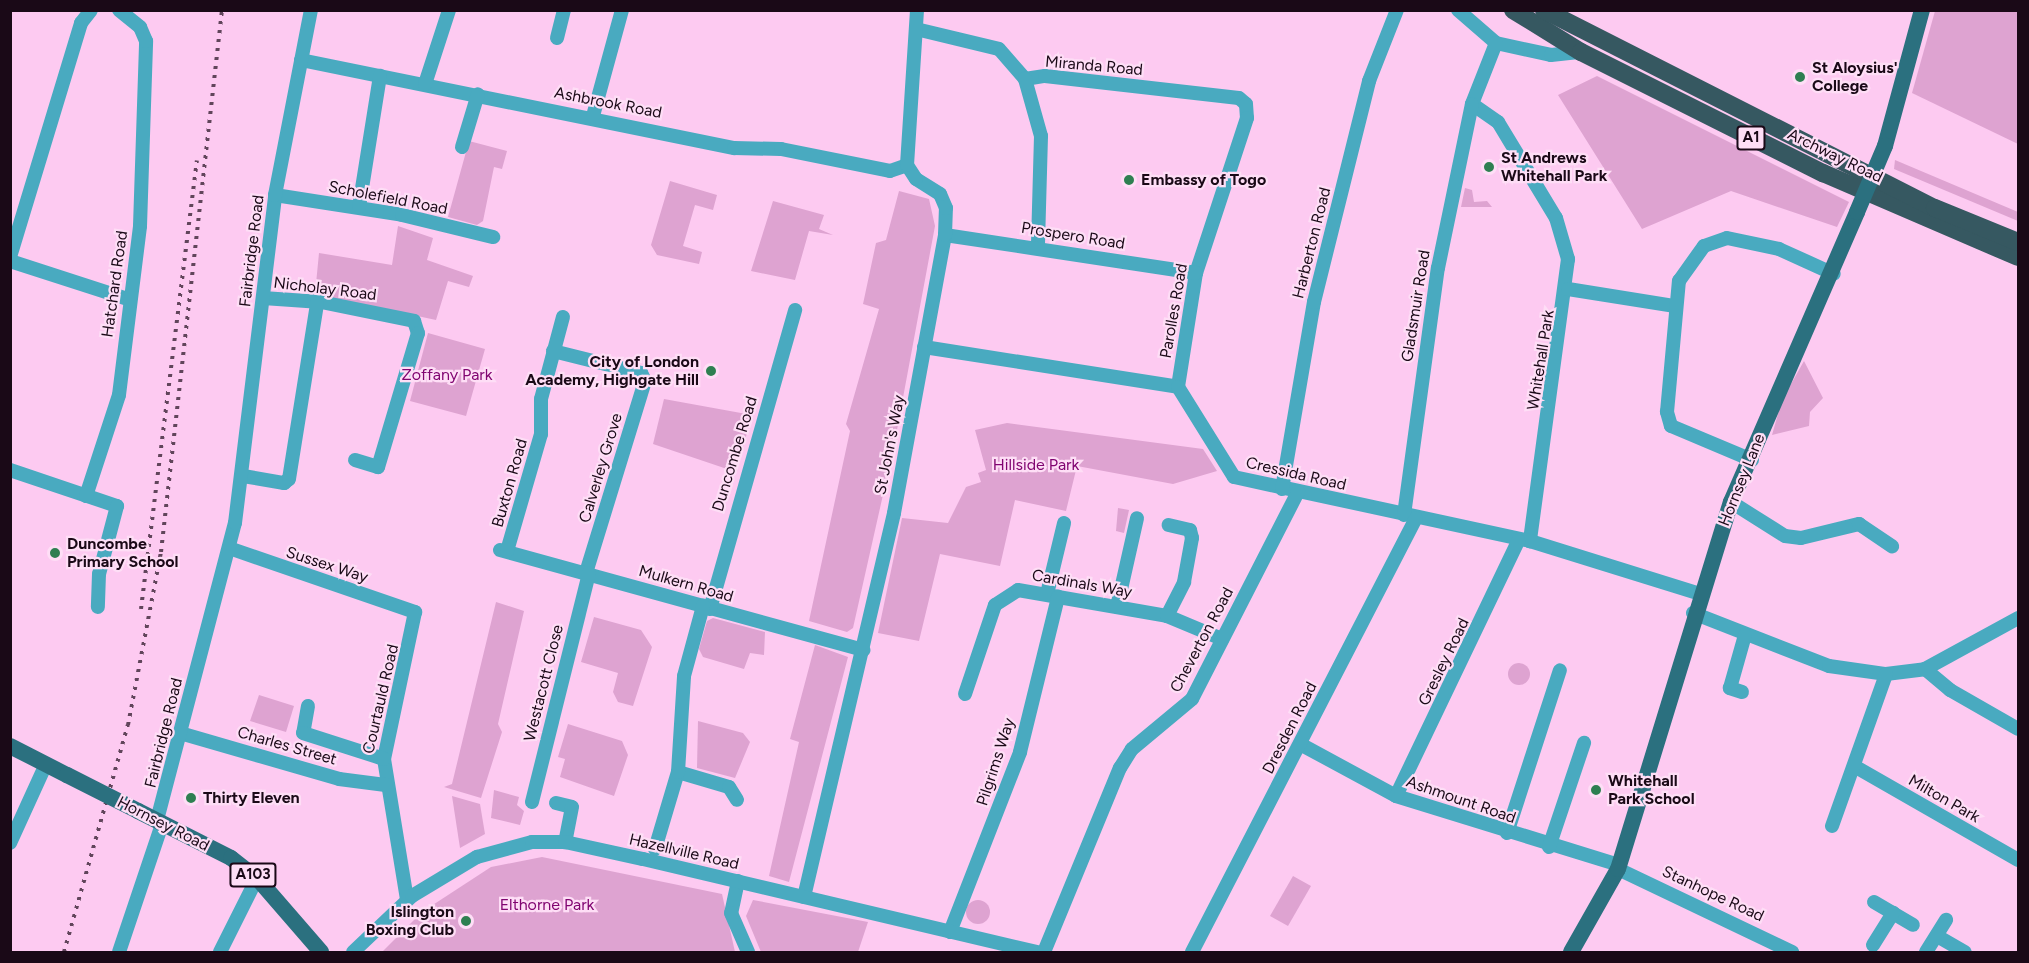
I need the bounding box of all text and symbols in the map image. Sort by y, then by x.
street label: Miranda Road [1044,52,1144,80]
place label: St Aloysius' College [1812,58,1898,96]
marker: St Aloysius' College [1793,70,1807,84]
street label: Ashbrook Road [553,83,663,123]
street label: Archway Road [1784,125,1886,187]
road number: A1 [1736,126,1766,150]
place label: St Andrews Whitehall Park [1501,148,1607,186]
marker: St Andrews Whitehall Park [1482,160,1496,174]
place label: Embassy of Togo [1141,170,1266,190]
marker: Embassy of Togo [1122,173,1136,187]
street label: Scholefield Road [327,177,449,219]
street label: Harberton Road [1289,185,1335,301]
street label: Fairbridge Road [236,194,268,308]
street label: Prospero Road [1020,218,1126,254]
street label: Hatchard Road [98,229,132,339]
street label: Gladsmuir Road [1398,249,1434,363]
street label: Parolles Road [1156,262,1192,360]
street label: Nicholay Road [272,273,378,305]
street label: Whitehall Park [1524,308,1558,412]
place label: City of London Academy, Highgate Hill [525,352,699,390]
marker: City of London Academy, Highgate Hill [704,364,718,378]
park label: Zoffany Park [401,365,493,385]
street label: Duncombe Road [708,394,762,514]
street label: St John's Way [871,394,909,496]
street label: Calverley Grove [575,411,627,525]
street label: Hornsey Lane [1715,431,1769,529]
street label: Buxton Road [488,436,532,530]
street label: Cressida Road [1244,453,1348,495]
park label: Hillside Park [993,455,1079,475]
place label: Duncombe Primary School [67,534,179,572]
street label: Sussex Way [284,543,370,587]
marker: Duncombe Primary School [48,546,62,560]
street label: Mulkern Road [637,561,735,607]
street label: Cardinals Way [1030,566,1134,602]
street label: Cheverton Road [1166,584,1238,696]
street label: Gresley Road [1415,615,1473,709]
street label: Westacott Close [520,623,568,743]
street label: Courtauld Road [359,642,403,756]
street label: Fairbridge Road [141,676,187,790]
street label: Dresden Road [1259,679,1321,777]
street label: Pilgrims Way [973,716,1019,808]
street label: Charles Street [235,723,339,769]
place label: Whitehall Park School [1608,771,1695,809]
street label: Milton Park [1905,771,1983,827]
street label: Ashmount Road [1404,772,1518,828]
marker: Whitehall Park School [1589,783,1603,797]
place label: Thirty Eleven [203,788,300,808]
marker: Thirty Eleven [184,791,198,805]
street label: Hornsey Road [114,793,212,855]
street label: Hazellville Road [627,830,741,874]
street label: Stanhope Road [1659,862,1767,926]
road number: A103 [229,863,277,887]
park label: Elthorne Park [500,895,594,915]
place label: Islington Boxing Club [366,902,454,940]
marker: Islington Boxing Club [459,914,473,928]

